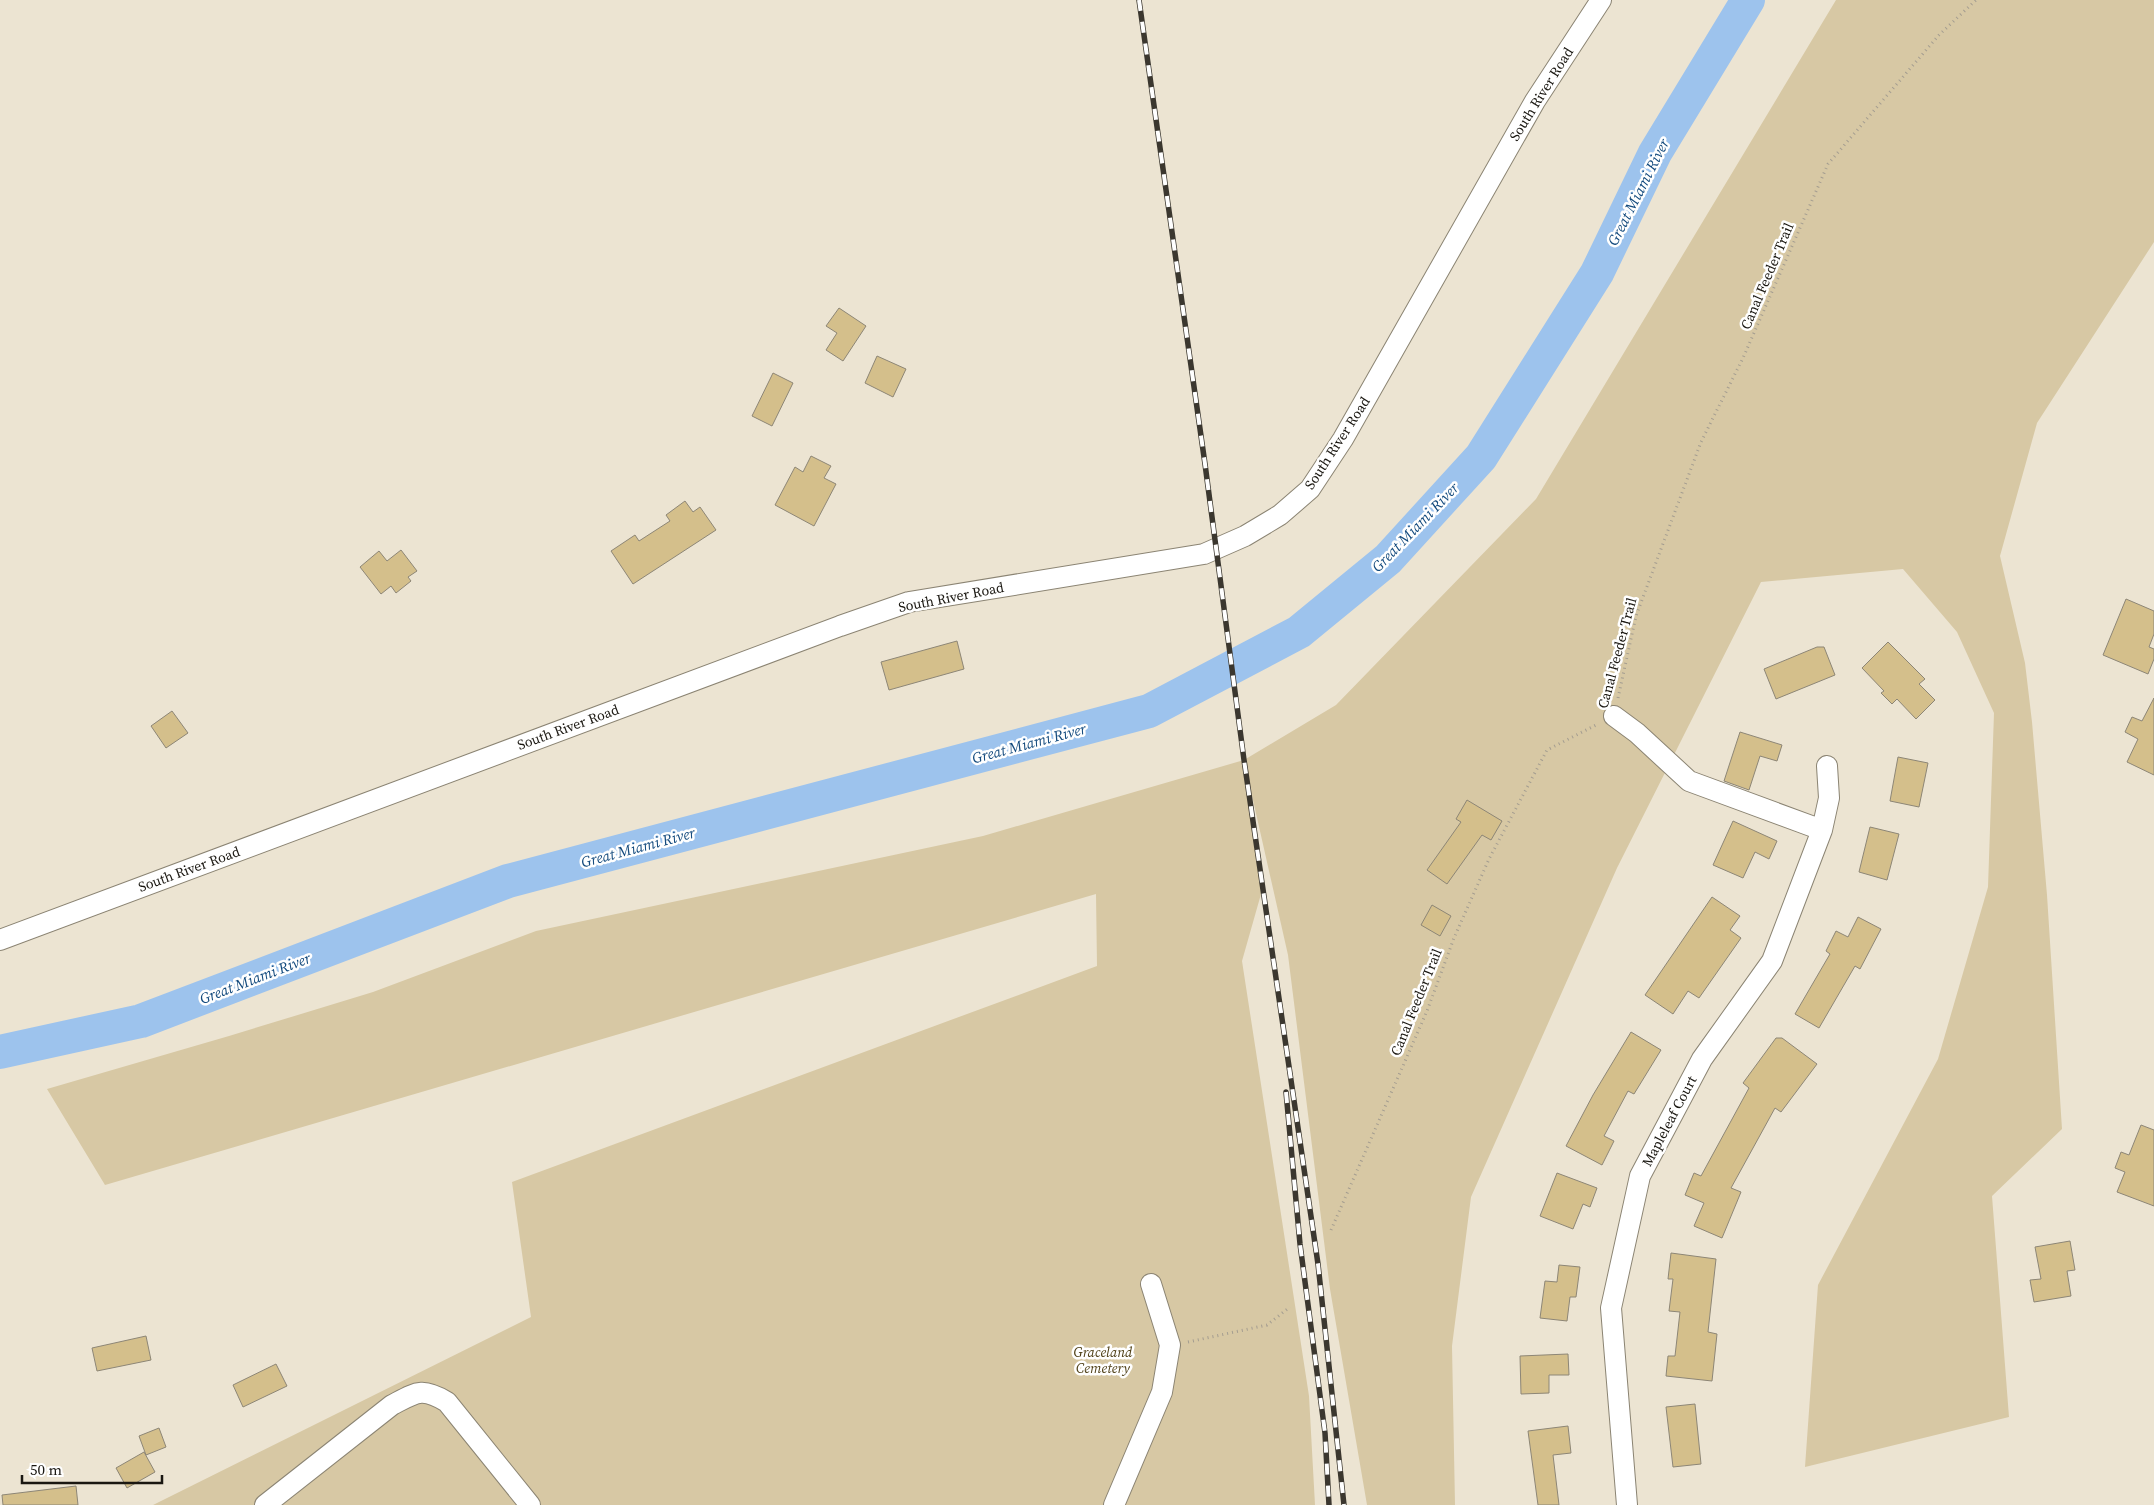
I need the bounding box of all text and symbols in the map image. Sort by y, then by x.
street label: South River Road [1504,43,1578,145]
water label: Great Miami River [1602,134,1674,249]
street label: Canal Feeder Trail [1736,220,1798,332]
street label: South River Road [1299,393,1375,493]
water label: Great Miami River [1367,477,1464,577]
street label: South River Road [897,577,1005,617]
street label: Canal Feeder Trail [1593,595,1641,711]
street label: South River Road [514,699,622,755]
water label: Great Miami River [970,717,1089,768]
water label: Great Miami River [579,821,698,872]
street label: South River Road [135,841,243,897]
street label: Canal Feeder Trail [1385,945,1447,1059]
water label: Great Miami River [196,947,315,1009]
street label: Mapleleaf Court [1637,1072,1702,1170]
park label: Graceland Cemetery [1074,1342,1133,1378]
scale bar [22,1452,162,1484]
text: 50 m [30,1459,62,1480]

